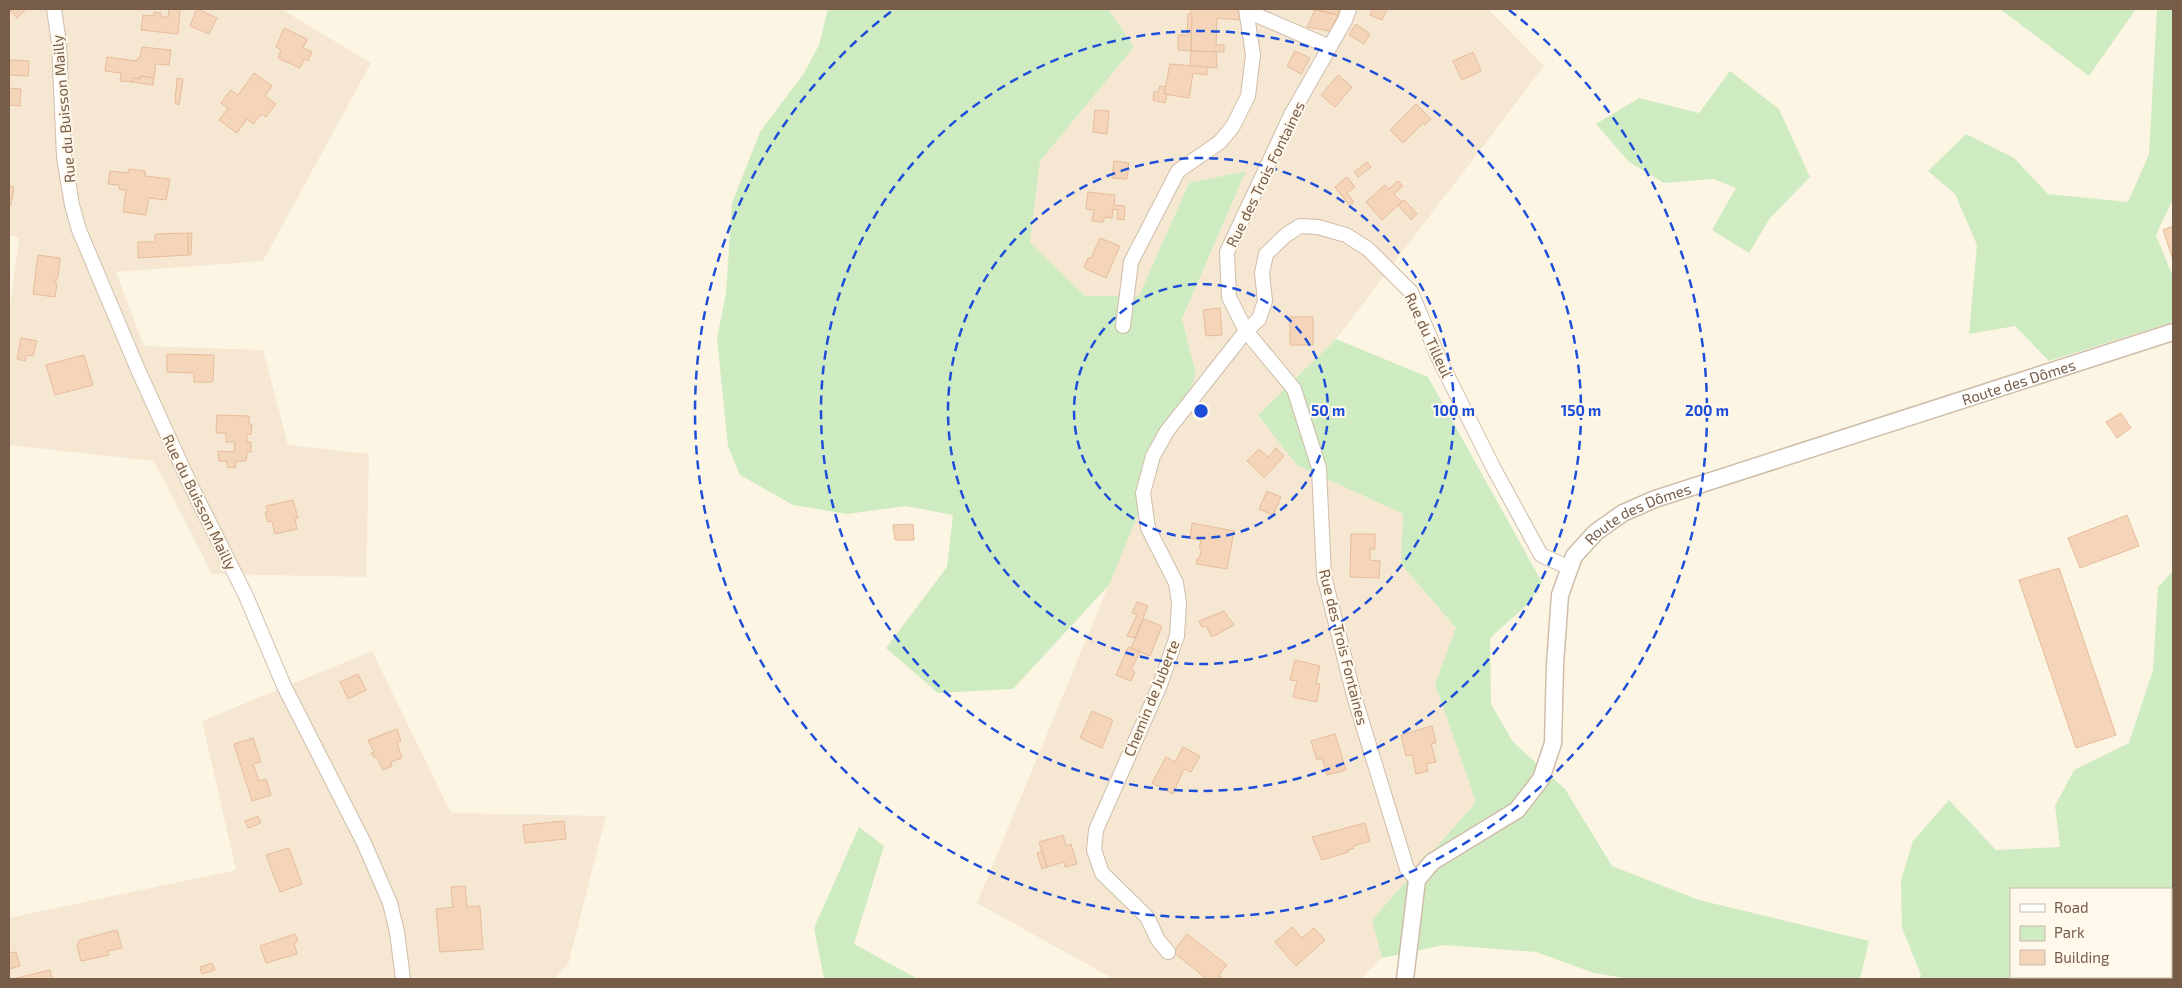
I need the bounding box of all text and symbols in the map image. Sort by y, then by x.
street label: Rue du Buisson Mailly [48,34,78,184]
street label: Rue des Trois Fontaines [1222,98,1308,250]
street label: Rue du Tilleul [1401,290,1457,381]
street label: Route des Dômes [1959,355,2078,409]
text: 50 m [1311,401,1345,419]
text: 100 m [1433,401,1475,419]
text: 150 m [1561,401,1601,419]
text: 200 m [1685,401,1729,419]
centre of rings [1192,402,1210,420]
street label: Rue du Buisson Mailly [159,431,241,573]
street label: Route des Dômes [1580,479,1693,548]
street label: Rue des Trois Fontaines [1316,567,1372,727]
street label: Chemin de Juberte [1119,637,1183,759]
legend [2010,888,2172,978]
text: Road [2054,898,2089,916]
text: Park [2054,923,2085,941]
text: Building [2054,948,2110,966]

